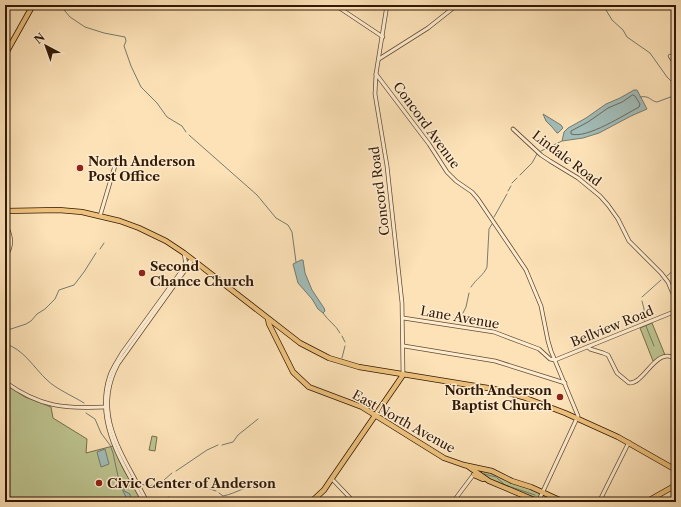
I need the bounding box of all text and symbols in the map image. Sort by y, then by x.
north arrow [26,26,66,66]
text: N [31,30,48,47]
street label: Concord Avenue [390,79,464,171]
street label: Lindale Road [529,127,605,189]
street label: Concord Road [366,145,392,237]
place label: North Anderson Post Office [88,153,196,184]
marker: North Anderson Post Office [75,163,85,173]
place label: Second Chance Church [150,258,254,289]
marker: Second Chance Church [137,268,147,278]
street label: Lane Avenue [419,302,501,332]
street label: Bellview Road [568,302,656,350]
place label: North Anderson Baptist Church [445,382,552,413]
street label: East North Avenue [350,386,458,456]
marker: North Anderson Baptist Church [555,392,565,402]
place label: Civic Center of Anderson [107,475,276,491]
marker: Civic Center of Anderson [94,478,104,488]

